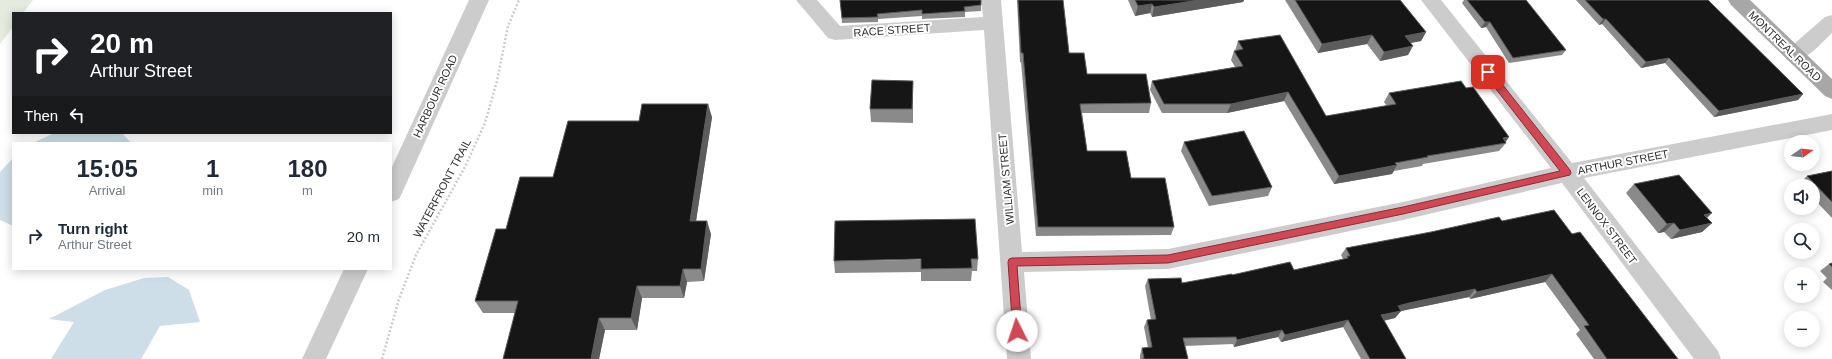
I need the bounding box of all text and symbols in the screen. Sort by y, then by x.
street label: MONTREAL ROAD [1746,8,1824,84]
street label: RACE STREET [853,21,931,39]
icon: right [24,28,76,80]
text: 20 m [90,28,154,59]
street label: HARBOUR ROAD [411,53,459,139]
pin [1471,55,1505,89]
text: Arthur Street [90,61,192,81]
icon: arrive [1477,61,1499,83]
icon: left [66,104,88,126]
text: Then [24,107,58,124]
street label: WILLIAM STREET [996,133,1016,225]
north arrow [1784,135,1820,171]
map controls [1784,135,1820,347]
street label: WATERFRONT TRAIL [411,137,473,239]
street label: ARTHUR STREET [1577,147,1670,177]
text: 15:05 [76,155,138,182]
text: 1 [206,155,219,182]
text: 180 [288,155,328,182]
button: sound [1784,179,1820,215]
text: Arrival [89,183,126,198]
text: min [202,183,223,198]
text: m [302,183,313,198]
street label: LENNOX STREET [1575,186,1640,266]
text: Turn right [58,220,128,237]
button: search [1784,223,1820,259]
icon: right [24,225,46,247]
text: 20 m [347,228,380,245]
text: Arthur Street [58,237,132,252]
button: + [1784,267,1820,303]
position arrow [996,310,1038,352]
button: − [1784,311,1820,347]

